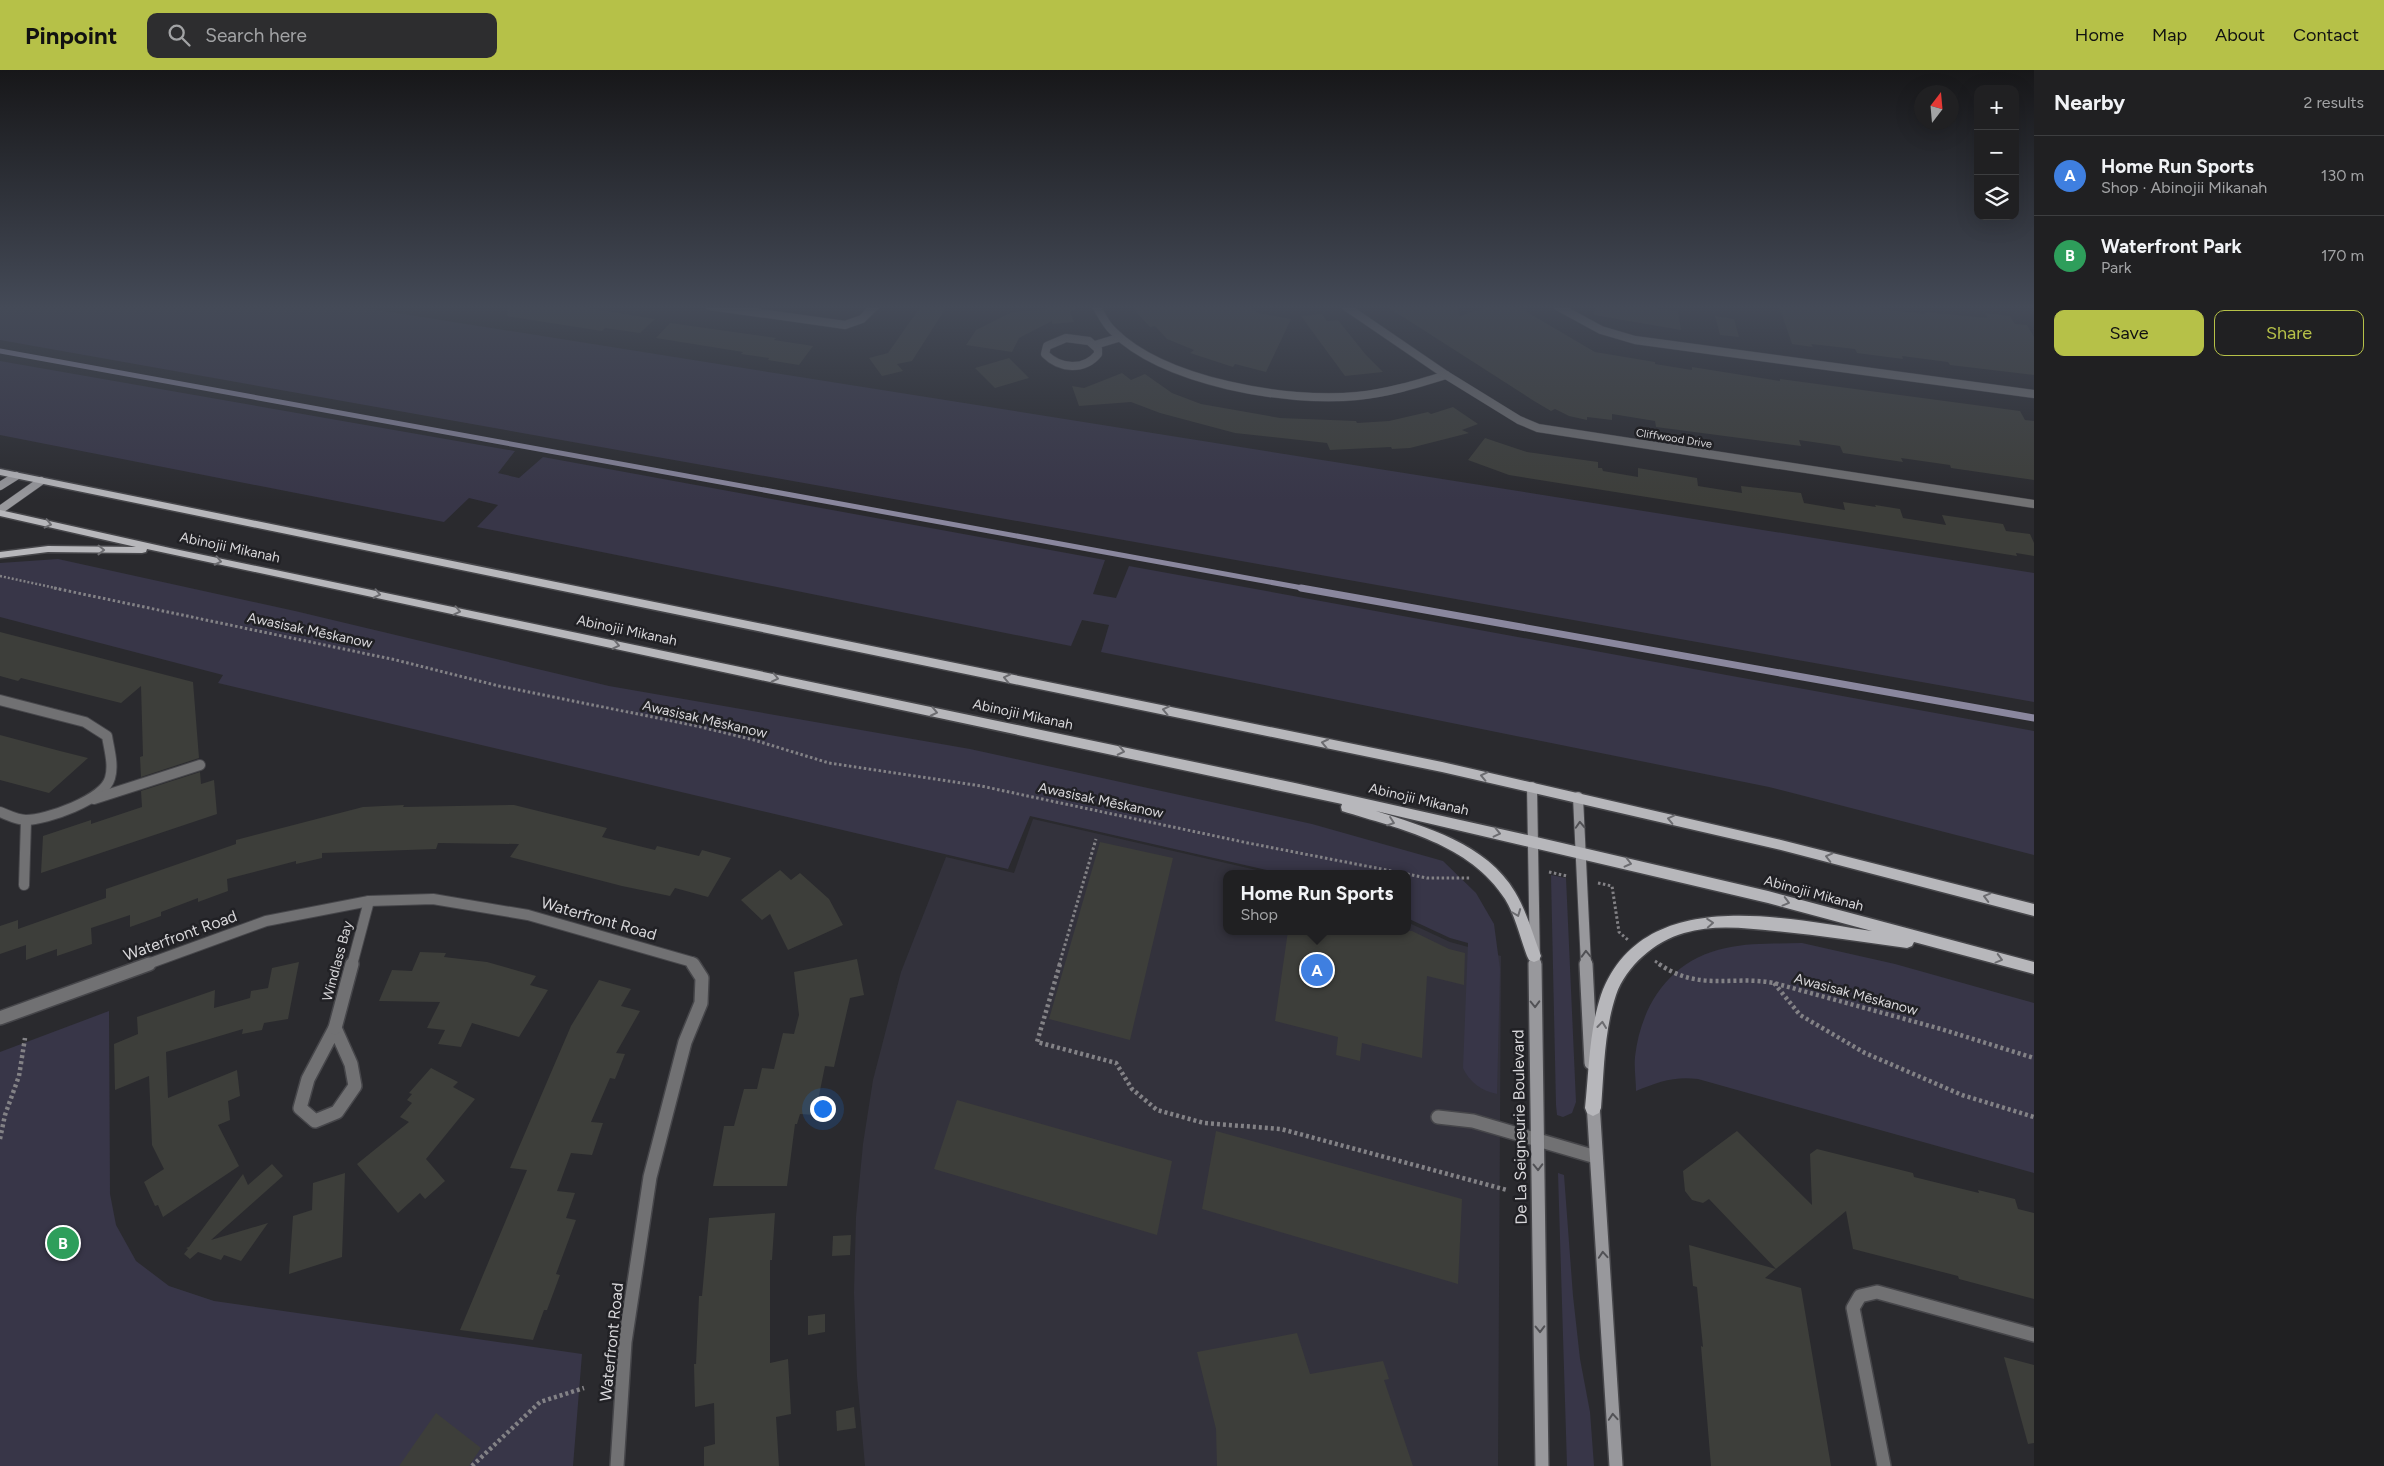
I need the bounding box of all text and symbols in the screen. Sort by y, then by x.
search box [147,13,497,58]
text: Pinpoint [25,21,117,50]
icon: search [165,21,193,49]
text: Search here [205,24,307,47]
text: Home [2075,24,2124,46]
text: Map [2152,24,2187,46]
text: About [2215,24,2265,46]
text: Contact [2293,24,2359,46]
north arrow [1914,85,1959,130]
map controls [1974,85,2019,220]
button: + [1974,85,2019,130]
text: Nearby [2054,90,2125,115]
text: 2 results [2304,93,2364,112]
button: − [1974,130,2019,175]
text: Home Run Sports [2101,155,2254,178]
text: A [2064,166,2076,185]
text: 130 m [2321,166,2364,185]
button: layers [1974,175,2019,220]
text: Shop · Abinojii Mikanah [2101,178,2267,197]
text: Waterfront Park [2101,235,2242,258]
text: B [2065,246,2075,265]
text: 170 m [2321,246,2364,265]
text: Park [2101,258,2131,277]
button: Save [2054,310,2204,356]
button: Share [2214,310,2364,356]
street label: Cliffwood Drive [1635,426,1713,451]
one-way arrow [43,518,52,528]
street label: Abinojii Mikanah [178,529,282,566]
one-way arrow [98,545,105,555]
one-way arrow [214,555,222,566]
one-way arrow [373,589,382,599]
one-way arrow [452,605,461,616]
street label: Awasisak Mēskanow [246,609,374,652]
street label: Abinojii Mikanah [575,612,679,649]
one-way arrow [611,639,620,650]
one-way arrow [770,673,779,683]
one-way arrow [1002,673,1011,683]
street label: Abinojii Mikanah [971,696,1075,733]
street label: Awasisak Mēskanow [641,697,769,742]
one-way arrow [1162,705,1170,716]
one-way arrow [930,706,938,717]
one-way arrow [1321,738,1330,749]
one-way arrow [1116,745,1125,756]
one-way arrow [1480,771,1489,782]
street label: Awasisak Mēskanow [1037,779,1165,822]
street label: Abinojii Mikanah [1367,780,1471,819]
one-way arrow [1667,814,1676,825]
one-way arrow [1386,816,1394,826]
one-way arrow [1574,820,1585,828]
one-way arrow [1492,827,1501,838]
one-way arrow [1826,853,1834,863]
one-way arrow [1624,857,1633,868]
popup [1223,870,1411,935]
street label: Abinojii Mikanah [1762,872,1866,915]
text: Home Run Sports [1241,882,1393,905]
street label: Waterfront Road [539,893,659,944]
one-way arrow [1983,893,1991,903]
one-way arrow [1782,896,1791,907]
text: Shop [1241,905,1278,924]
street label: Waterfront Road [121,906,240,965]
one-way arrow [1511,908,1521,917]
one-way arrow [1706,917,1714,928]
street label: Windlass Bay [319,919,357,1003]
one-way arrow [1580,950,1591,958]
pin: A [1301,951,1333,989]
one-way arrow [1994,953,2003,964]
street label: Awasisak Mēskanow [1792,970,1920,1019]
one-way arrow [1529,1001,1540,1009]
one-way arrow [1596,1020,1607,1028]
street label: De La Seigneurie Boulevard [1508,1029,1531,1225]
your location [810,1096,836,1122]
one-way arrow [1533,1164,1543,1171]
pin: B [47,1224,79,1262]
one-way arrow [1597,1251,1608,1259]
street label: Waterfront Road [596,1282,627,1402]
one-way arrow [1535,1326,1545,1334]
one-way arrow [1608,1413,1619,1421]

